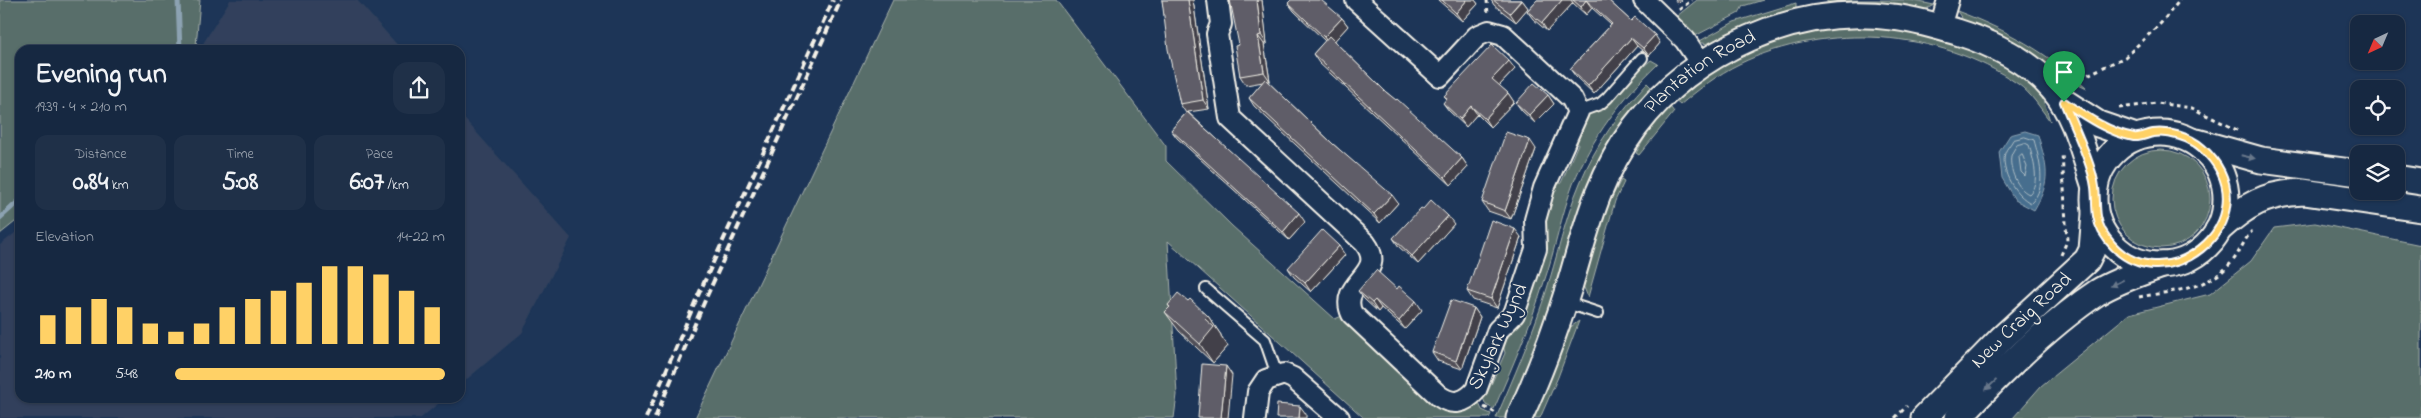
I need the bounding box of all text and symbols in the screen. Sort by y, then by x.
north arrow [2350,15,2405,70]
map controls [2350,15,2405,200]
street label: Plantation Road [1638,23,1760,121]
pin [2043,51,2085,102]
text: Evening run [35,55,167,96]
icon: arrive [2050,58,2078,86]
button: share [393,62,445,114]
button: locate [2350,80,2405,135]
text: 19:39 · 4 × 210 m [35,95,127,119]
text: Distance [75,144,126,165]
text: Time [226,144,254,165]
text: Pace [366,144,393,165]
button: layers [2350,145,2405,200]
one-way arrow [2241,153,2256,161]
text: 0.84 [73,165,108,201]
text: 5:08 [222,165,258,201]
text: 6:07 [350,165,384,201]
text: km [108,175,129,196]
text: /km [384,175,409,196]
text: Elevation [35,225,94,249]
text: 14–22 m [396,225,445,249]
street label: New Craig Road [1965,266,2079,376]
street label: Skylark Wynd [1462,279,1536,395]
one-way arrow [2109,279,2124,287]
text: 210 m [35,362,71,386]
text: 5:48 [115,362,138,386]
one-way arrow [1985,379,1997,391]

